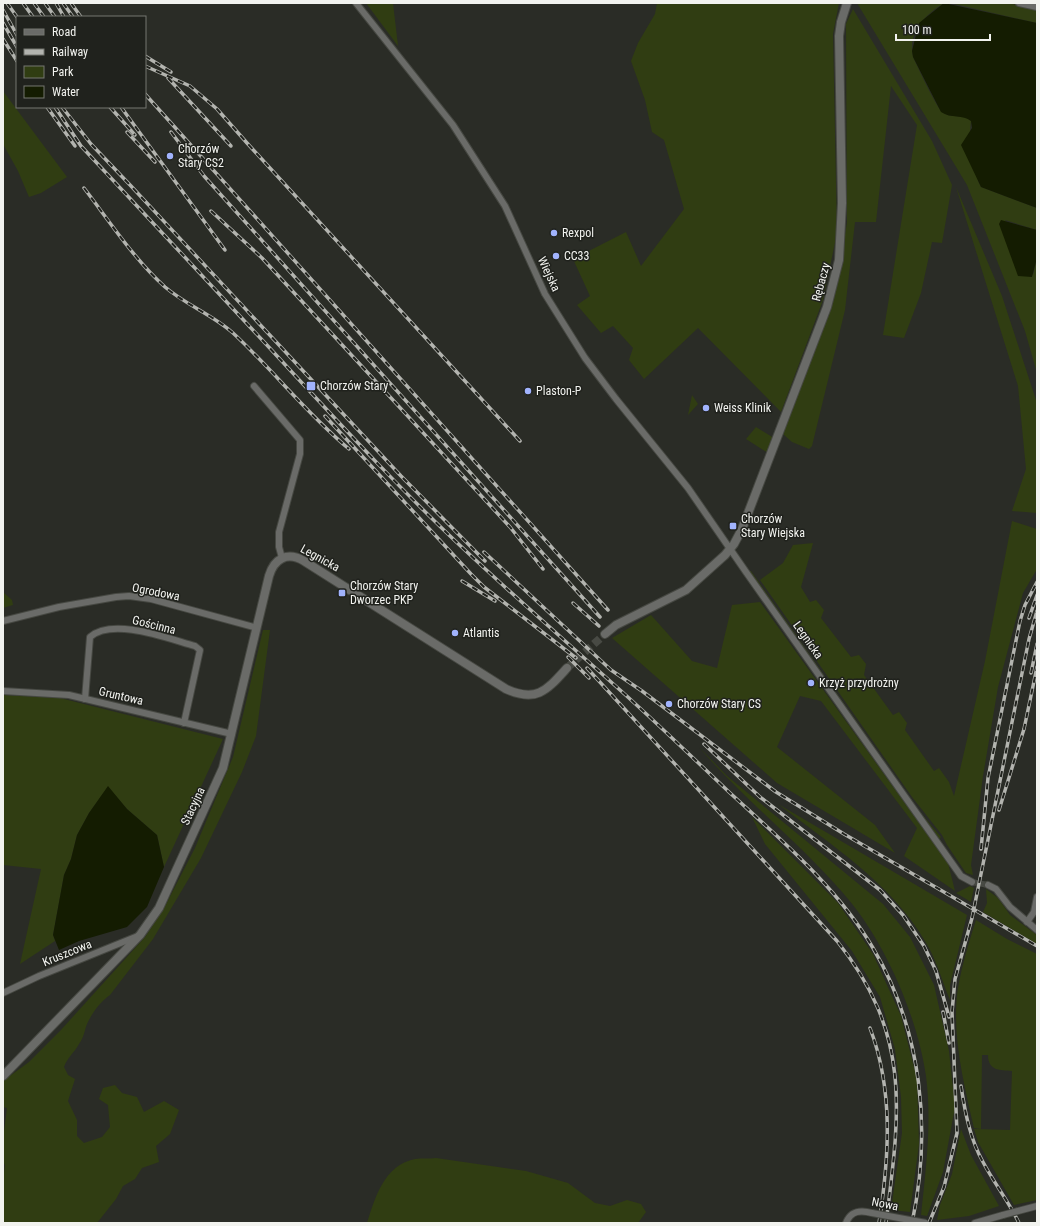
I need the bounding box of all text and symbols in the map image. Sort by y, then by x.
legend [16,16,146,108]
scale bar [896,16,990,42]
text: 100 m [902,23,932,37]
text: Road [52,25,76,39]
text: Railway [52,45,88,59]
text: Park [52,65,74,79]
text: Water [52,85,80,99]
place label: Chorzów Stary CS2 [178,142,224,170]
marker: Chorzów Stary CS2 [165,151,175,161]
place label: Rexpol [562,226,594,240]
marker: Rexpol [549,228,559,238]
place label: CC33 [564,249,590,263]
marker: CC33 [551,251,561,261]
street label: Wiejska [535,254,563,294]
street label: Rębaczy [809,261,833,303]
place label: Chorzów Stary [320,379,388,393]
marker: Chorzów Stary [305,380,317,392]
place label: Plaston-P [536,384,582,398]
marker: Plaston-P [523,386,533,396]
place label: Weiss Klinik [714,401,772,415]
marker: Weiss Klinik [701,403,711,413]
place label: Chorzów Stary Wiejska [741,512,805,540]
marker: Chorzów Stary Wiejska [728,521,738,531]
street label: Legnicka [298,542,342,575]
place label: Chorzów Stary Dworzec PKP [350,579,418,607]
street label: Ogrodowa [131,581,181,604]
marker: Chorzów Stary Dworzec PKP [337,588,347,598]
street label: Gościnna [131,613,177,637]
street label: Legnicka [790,619,826,662]
place label: Atlantis [463,626,499,640]
marker: Atlantis [450,628,460,638]
place label: Krzyż przydrożny [819,676,899,690]
marker: Krzyż przydrożny [806,678,816,688]
street label: Gruntowa [97,684,145,708]
place label: Chorzów Stary CS [677,697,761,711]
marker: Chorzów Stary CS [664,699,674,709]
street label: Stacyjna [178,785,208,827]
street label: Kruszcowa [40,937,94,969]
street label: Nowa [870,1195,900,1213]

